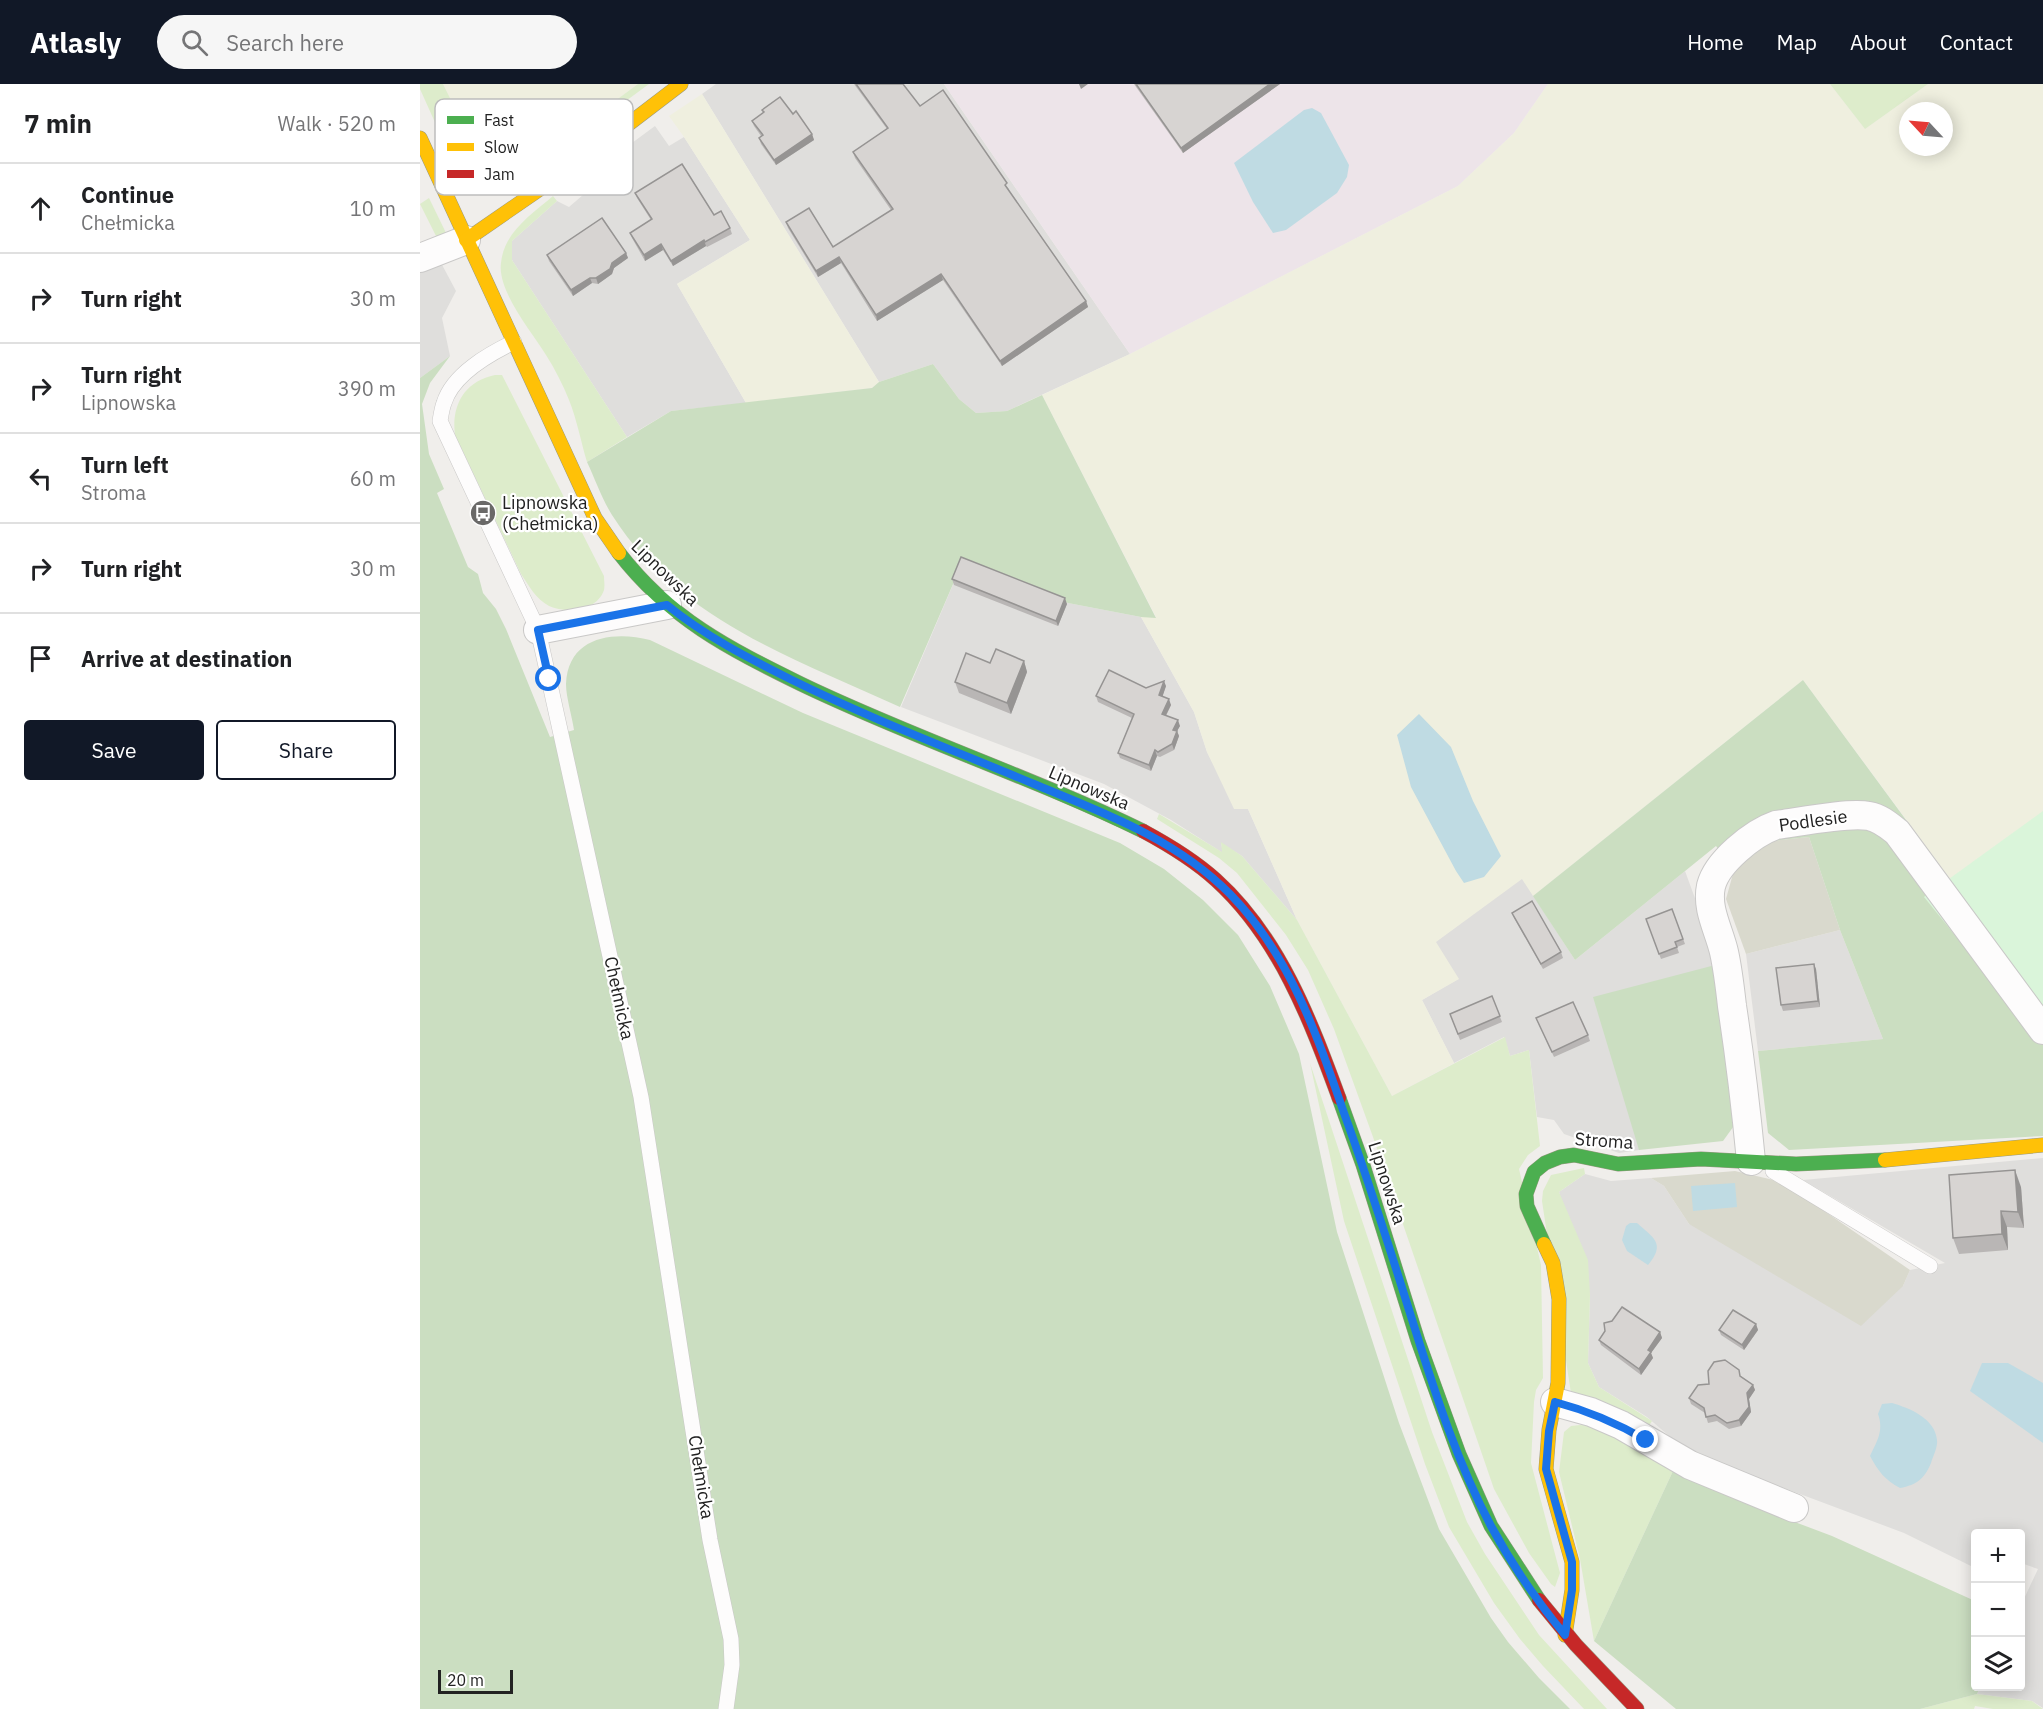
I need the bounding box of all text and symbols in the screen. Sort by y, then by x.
search box [157,15,577,69]
text: Atlasly [30,24,121,61]
icon: search [178,26,211,59]
text: Search here [226,28,344,57]
text: Home [1687,28,1744,56]
text: Map [1777,28,1817,56]
text: About [1850,28,1907,56]
text: Contact [1940,28,2013,56]
legend [435,99,633,195]
north arrow [1899,102,1953,156]
text: 7 min [24,106,92,140]
text: Walk · 520 m [278,110,396,137]
text: Fast [484,110,514,130]
text: Slow [484,137,519,157]
text: Jam [484,164,515,184]
text: Continue [81,180,174,209]
icon: ahead [24,192,57,225]
text: 10 m [350,195,396,222]
text: Chełmicka [81,209,175,236]
icon: right [24,282,57,315]
text: Turn right [81,284,182,313]
text: 30 m [350,285,396,312]
text: Turn right [81,360,182,389]
icon: right [24,372,57,405]
text: 390 m [338,375,396,402]
text: Lipnowska [81,389,176,416]
text: Turn left [81,450,169,479]
icon: left [24,462,57,495]
text: 60 m [350,465,396,492]
text: Stroma [81,479,146,506]
place label: Lipnowska (Chełmicka) [502,491,599,535]
bus stop icon: Lipnowska (Chełmicka) [468,498,498,528]
street label: Lipnowska [627,535,704,611]
icon: right [24,552,57,585]
text: Turn right [81,554,182,583]
text: 30 m [350,555,396,582]
icon: arrive [24,642,57,675]
text: Arrive at destination [81,644,292,673]
route start [535,665,561,691]
button: Save [24,720,204,780]
button: Share [216,720,396,780]
street label: Lipnowska [1045,760,1134,815]
street label: Podlesie [1777,804,1849,837]
street label: Chełmicka [599,954,640,1042]
street label: Stroma [1574,1127,1634,1154]
street label: Lipnowska [1363,1139,1412,1228]
route end [1632,1426,1658,1452]
street label: Chełmicka [684,1433,720,1521]
map controls [1971,1529,2025,1691]
button: + [1971,1529,2025,1583]
button: − [1971,1583,2025,1637]
button: layers [1971,1637,2025,1691]
scale bar [438,1667,513,1694]
text: 20 m [447,1670,484,1690]

